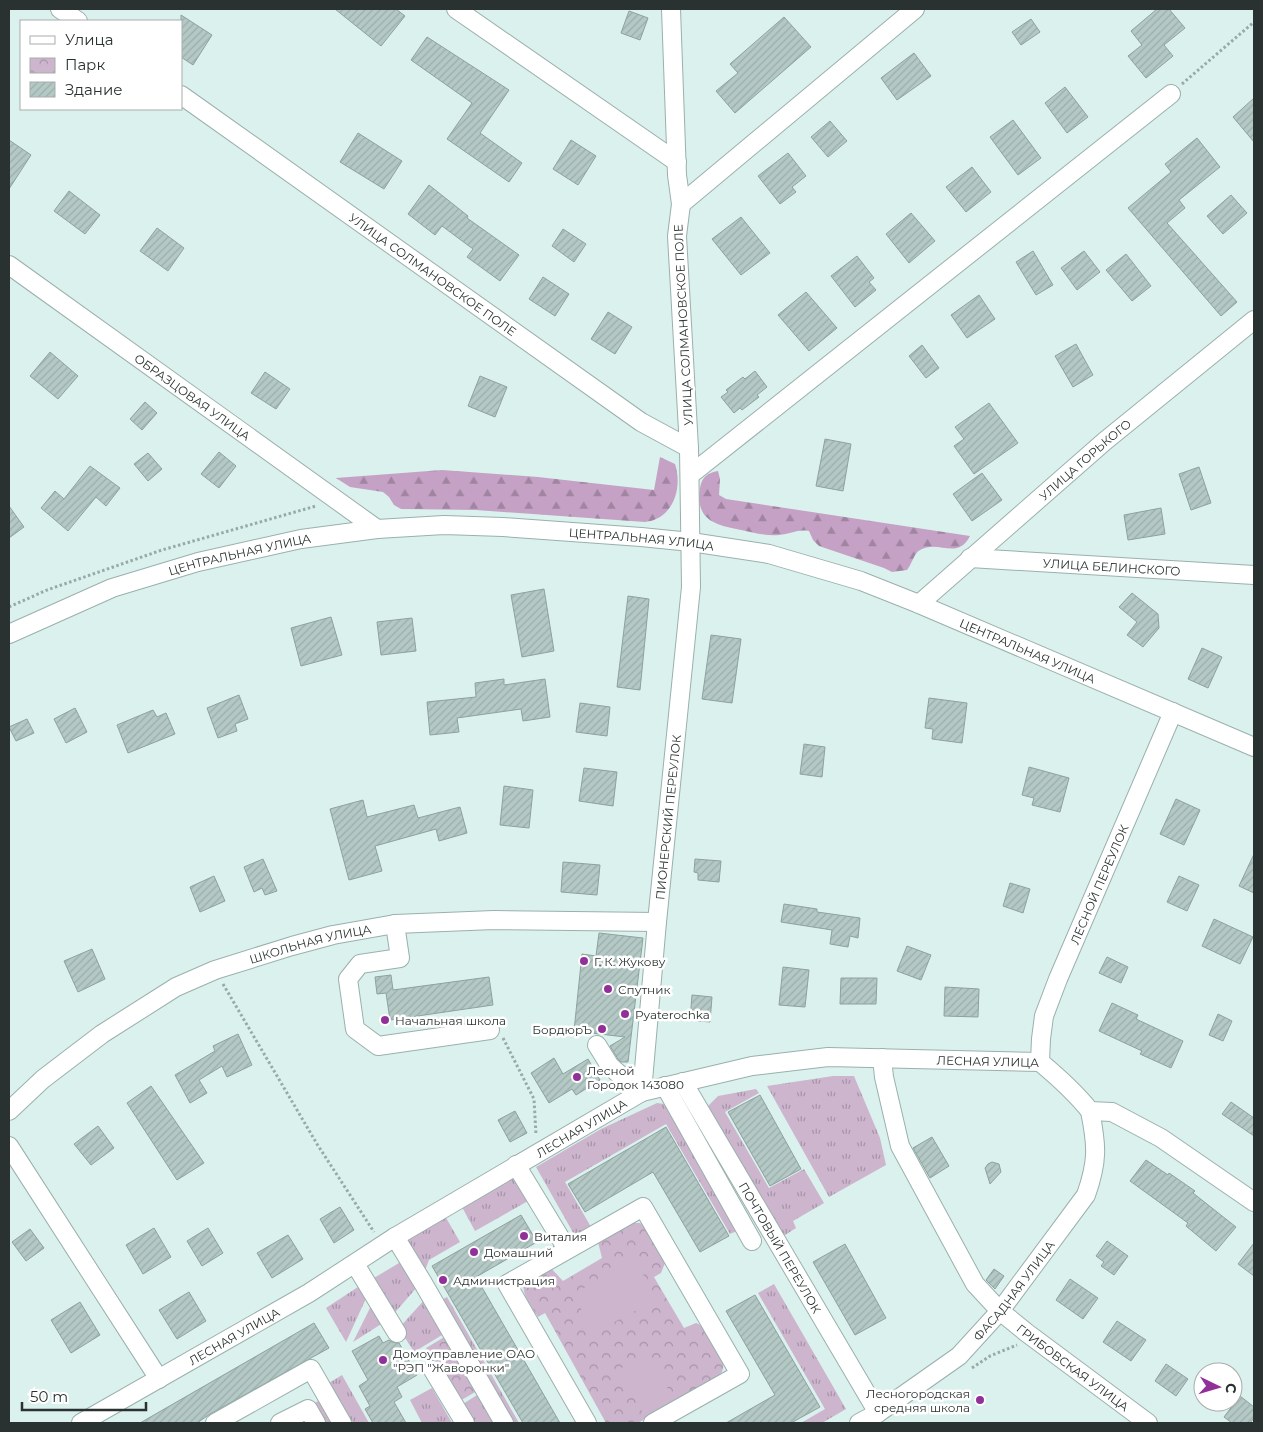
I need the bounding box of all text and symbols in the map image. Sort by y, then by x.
legend [20,20,182,110]
text: Улица [65,30,113,49]
text: Парк [65,55,105,74]
text: Здание [65,80,123,99]
street label: УЛИЦА СОЛМАНОВСКОЕ ПОЛЕ [346,209,519,339]
street label: УЛИЦА СОЛМАНОВСКОЕ ПОЛЕ [670,224,696,426]
street label: ОБРАЗЦОВАЯ УЛИЦА [132,350,254,443]
street label: УЛИЦА ГОРЬКОГО [1036,416,1134,503]
street label: ЦЕНТРАЛЬНАЯ УЛИЦА [568,524,715,553]
street label: ЦЕНТРАЛЬНАЯ УЛИЦА [166,530,312,578]
street label: УЛИЦА БЕЛИНСКОГО [1042,555,1181,578]
street label: ЦЕНТРАЛЬНАЯ УЛИЦА [958,615,1098,686]
street label: ПИОНЕРСКИЙ ПЕРЕУЛОК [652,733,684,901]
street label: ЛЕСНОЙ ПЕРЕУЛОК [1066,821,1131,946]
street label: ШКОЛЬНАЯ УЛИЦА [247,921,372,966]
place label: Г. К. Жукову [594,954,666,969]
marker: Г. К. Жукову [578,955,590,967]
place label: Спутник [618,982,670,997]
marker: Спутник [602,983,614,995]
place label: Pyaterochka [635,1007,710,1022]
marker: Pyaterochka [619,1008,631,1020]
place label: Начальная школа [395,1013,506,1028]
marker: Начальная школа [379,1014,391,1026]
place label: БордюрЪ [532,1022,592,1037]
marker: БордюрЪ [596,1023,608,1035]
street label: ЛЕСНАЯ УЛИЦА [937,1052,1039,1069]
place label: Лесной Городок 143080 [587,1063,684,1092]
marker: Лесной Городок 143080 [571,1071,583,1083]
street label: ЛЕСНАЯ УЛИЦА [533,1095,629,1160]
street label: ПОЧТОВЫЙ ПЕРЕУЛОК [736,1179,825,1316]
place label: Виталия [534,1229,587,1244]
marker: Виталия [518,1230,530,1242]
street label: ФАСАДНАЯ УЛИЦА [970,1237,1057,1343]
place label: Домашний [484,1245,553,1260]
marker: Домашний [468,1246,480,1258]
place label: Администрация [453,1273,555,1288]
marker: Администрация [437,1274,449,1286]
street label: ЛЕСНАЯ УЛИЦА [186,1304,282,1368]
street label: ГРИБОВСКАЯ УЛИЦА [1014,1320,1132,1414]
place label: Домоуправление ОАО "РЭП "Жаворонки" [393,1346,535,1375]
marker: Домоуправление ОАО "РЭП "Жаворонки" [377,1354,389,1366]
north arrow [1193,1362,1243,1412]
scale bar [22,1380,146,1412]
text: С [1222,1382,1240,1394]
place label: Лесногородская средняя школа [866,1386,970,1415]
text: 50 m [30,1387,68,1406]
marker: Лесногородская средняя школа [974,1394,986,1406]

